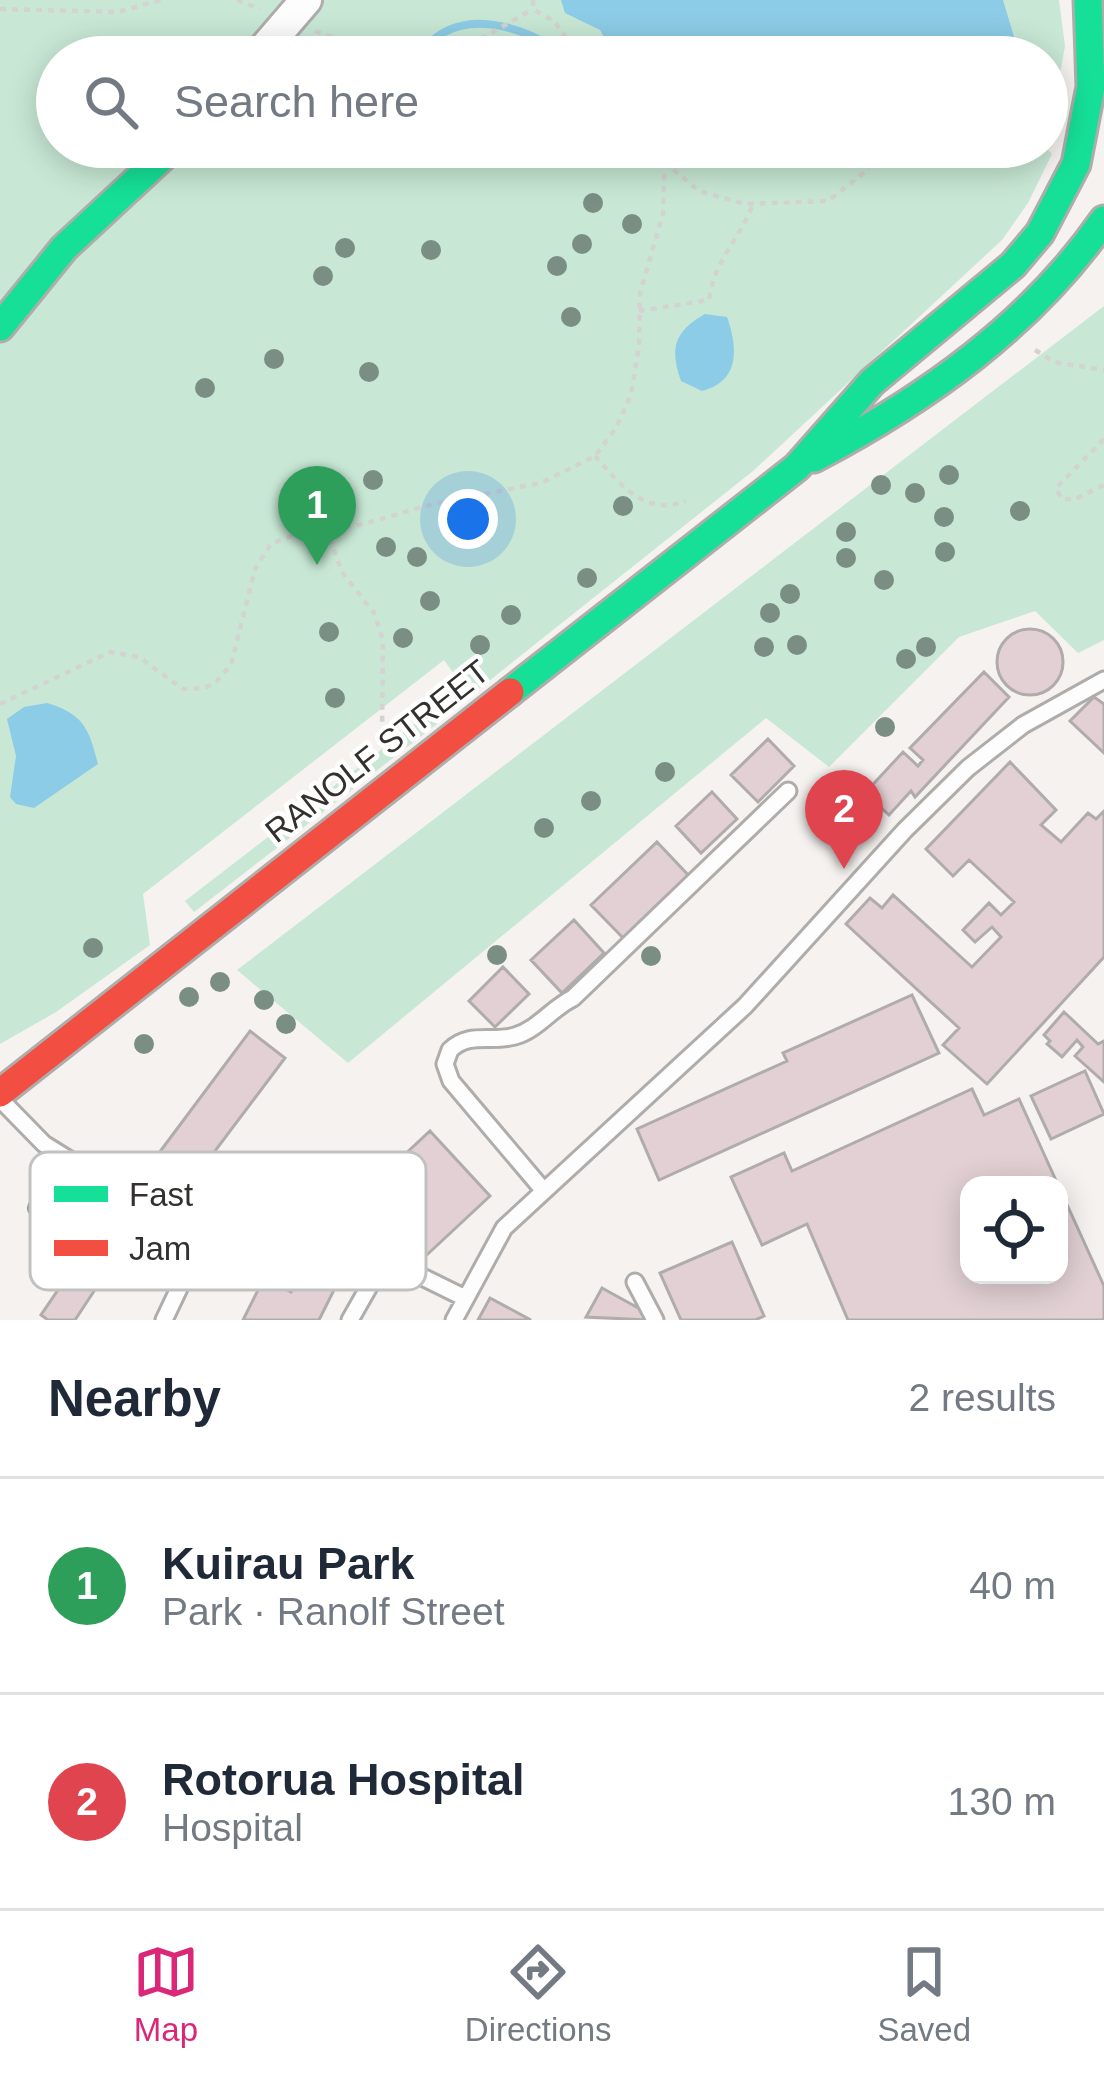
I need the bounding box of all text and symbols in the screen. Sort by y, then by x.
search box [36,36,1068,168]
icon: search [78,69,144,135]
text: Search here [174,76,419,127]
pin: 1 [278,466,356,565]
your location [438,489,498,549]
street label: RANOLF STREET [258,652,496,850]
pin: 2 [805,770,883,869]
legend [30,1152,426,1290]
text: Fast [129,1176,193,1213]
map controls [960,1176,1068,1284]
button: locate [960,1176,1068,1284]
text: Jam [129,1230,191,1267]
text: Nearby [48,1370,221,1427]
text: 2 results [909,1376,1056,1419]
text: Kuirau Park [162,1538,415,1589]
text: 1 [76,1564,98,1607]
text: 40 m [969,1564,1056,1607]
text: Park · Ranolf Street [162,1590,504,1633]
text: Rotorua Hospital [162,1754,525,1805]
text: 2 [76,1780,98,1823]
text: 130 m [948,1780,1056,1823]
text: Hospital [162,1806,303,1849]
tab: Map [133,1939,199,2049]
tab: Directions [465,1939,612,2049]
tab: Saved [877,1939,971,2049]

